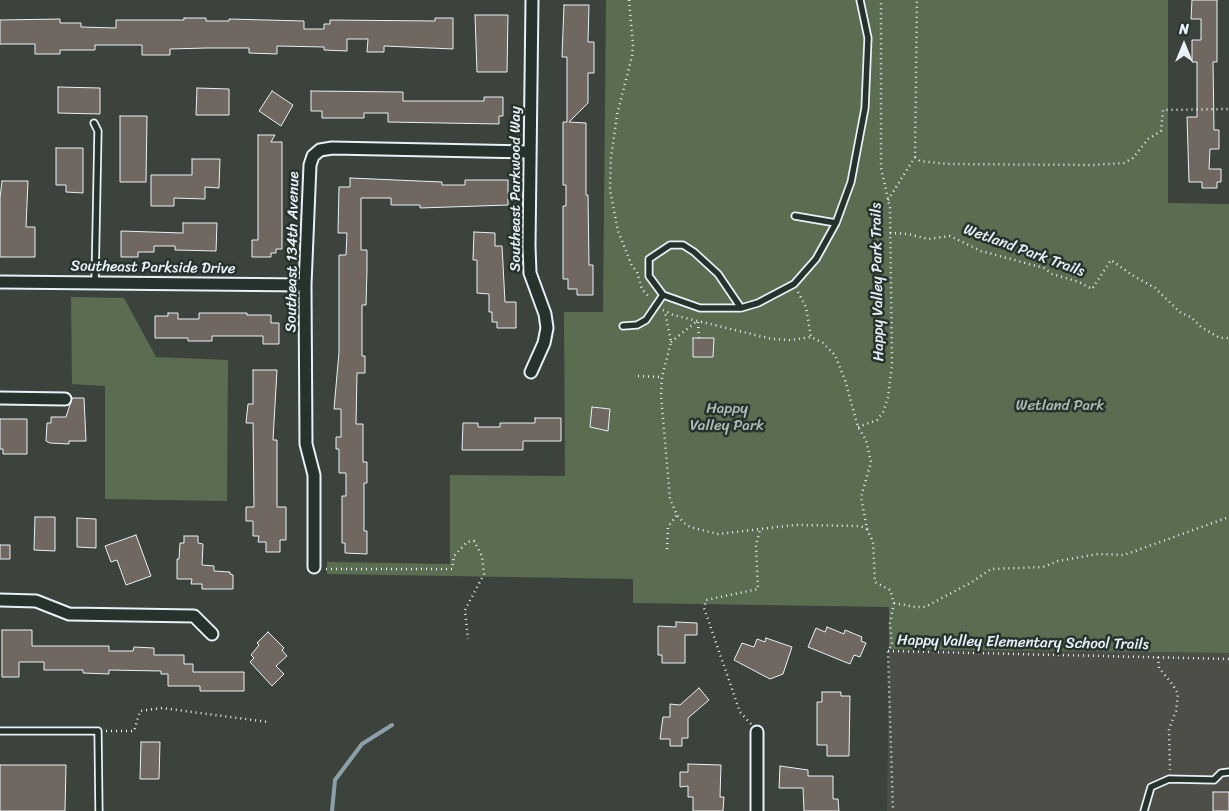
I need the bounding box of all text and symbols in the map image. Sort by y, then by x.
text: N [1179,17,1189,42]
north arrow [1159,20,1209,70]
street label: Southeast Parkwood Way [507,106,525,272]
street label: Southeast 134th Avenue [283,171,303,333]
street label: Happy Valley Park Trails [868,203,888,361]
street label: Wetland Park Trails [961,221,1087,281]
street label: Southeast Parkside Drive [70,258,236,278]
park label: Wetland Park [1016,397,1104,415]
park label: Happy Valley Park [690,400,764,435]
street label: Happy Valley Elementary School Trails [897,632,1149,654]

